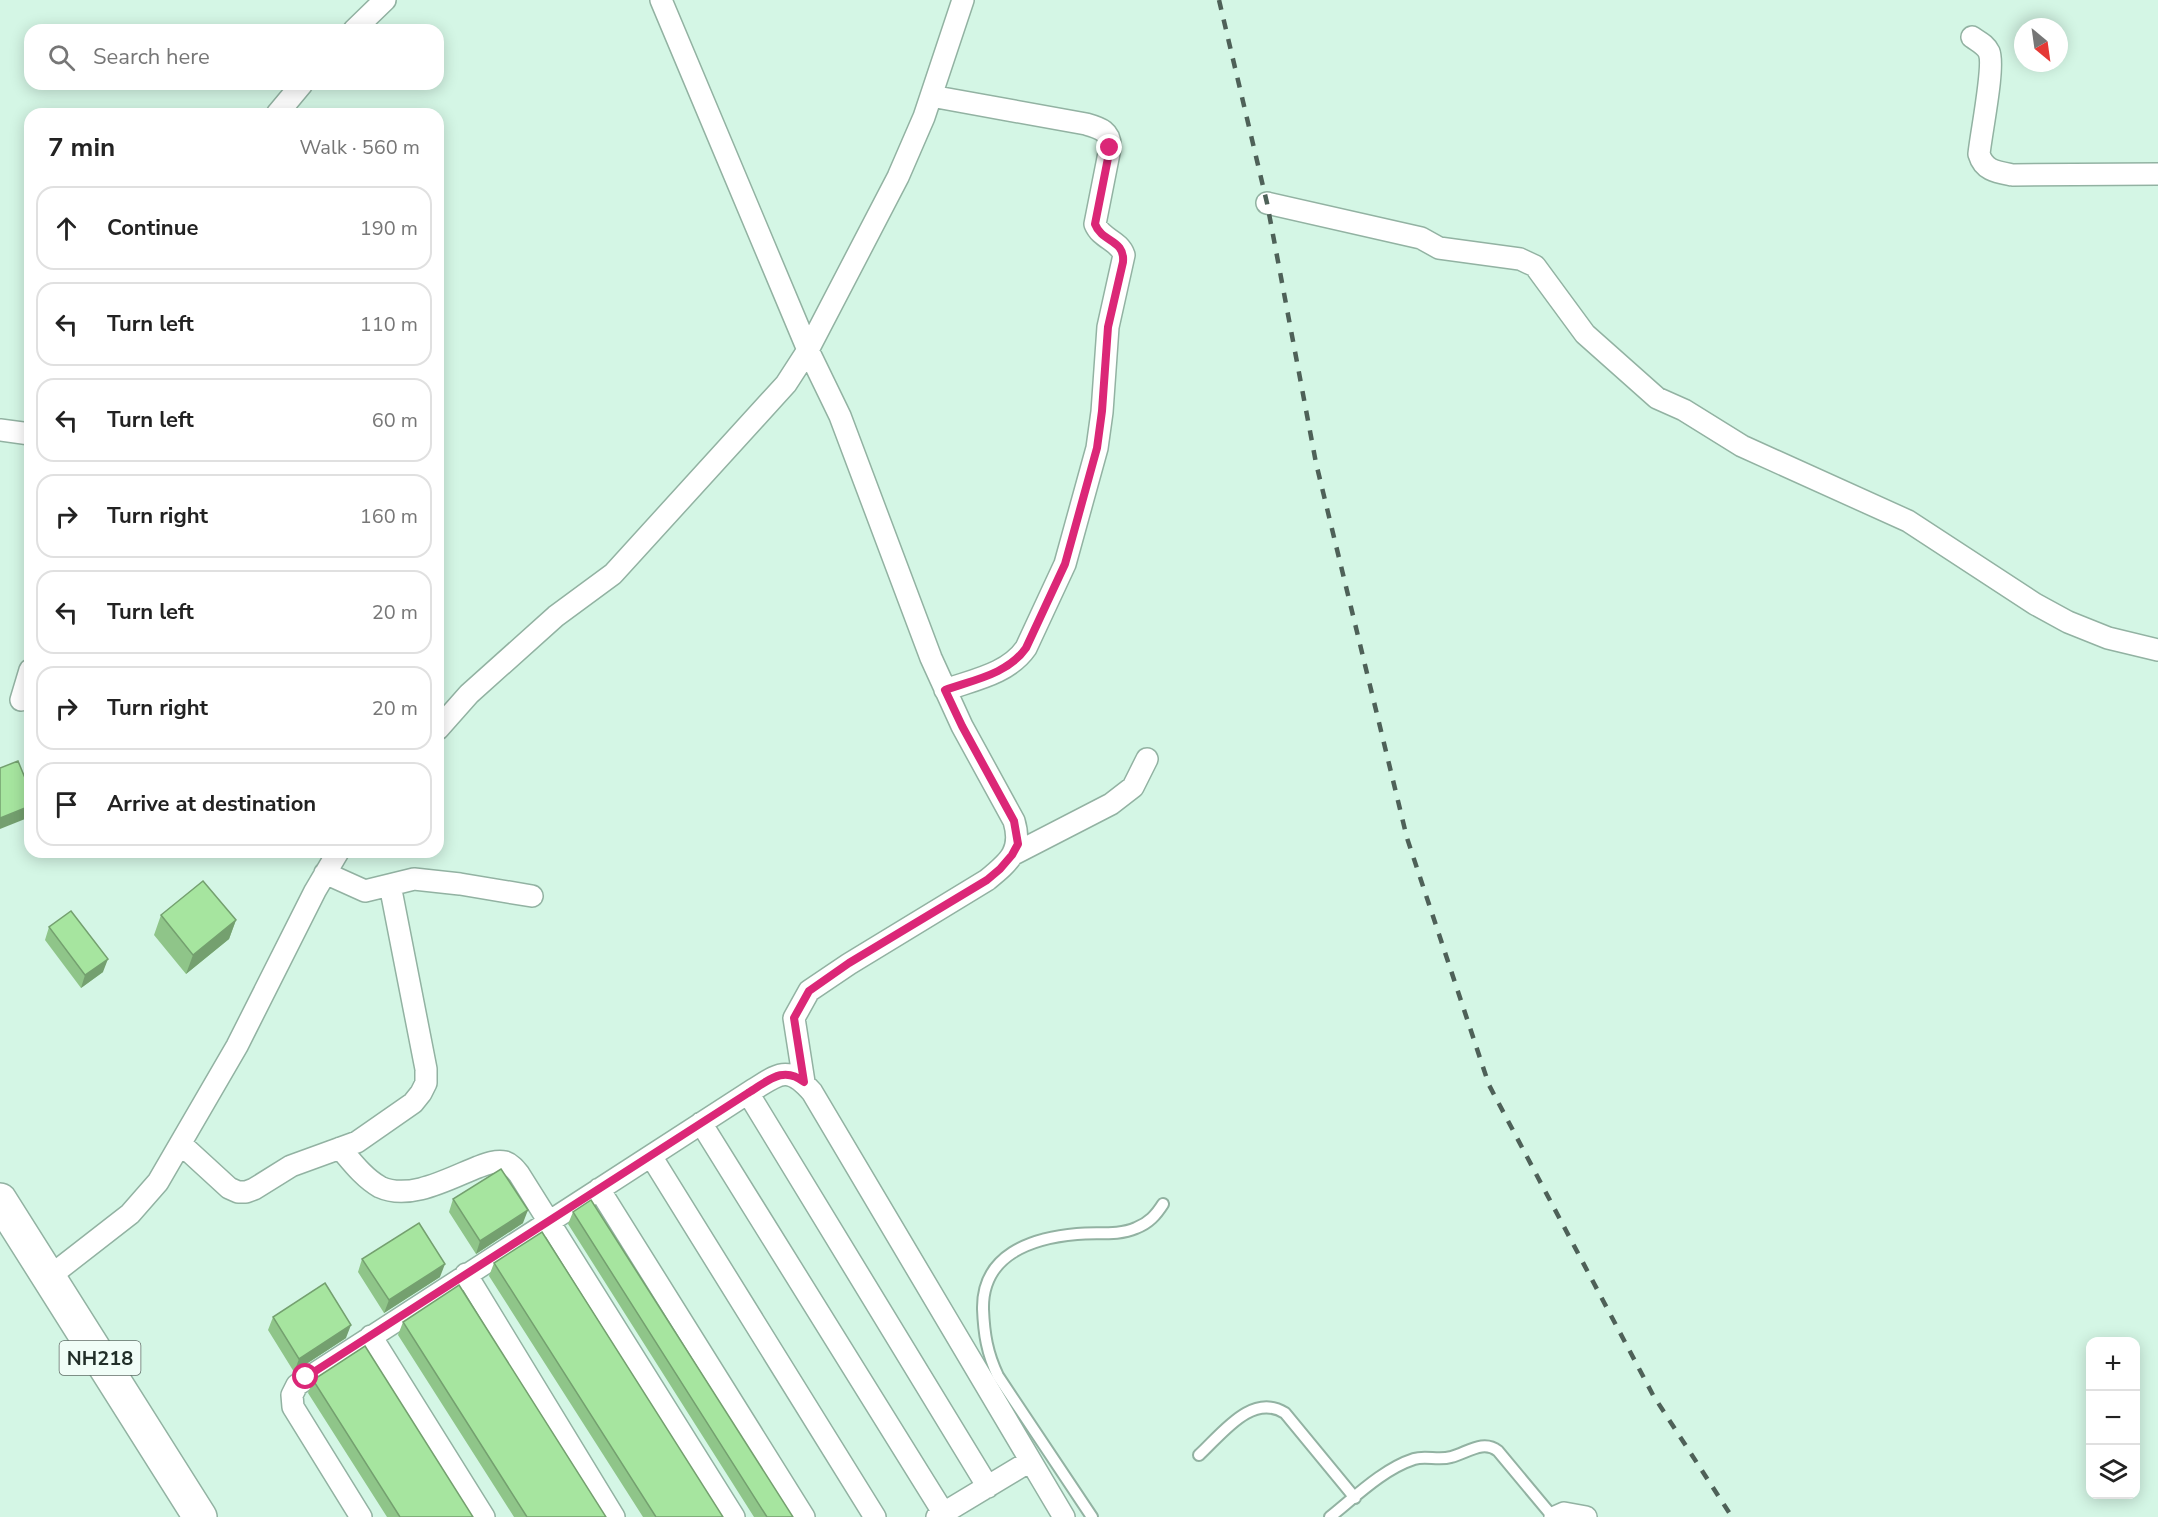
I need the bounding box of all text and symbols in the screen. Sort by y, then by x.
north arrow [2014,18,2068,72]
search box [24,24,444,90]
icon: search [45,41,78,74]
text: Search here [93,42,210,72]
text: 7 min [48,130,115,165]
text: Walk · 560 m [300,134,420,161]
route end [1096,134,1122,160]
icon: ahead [50,212,83,245]
text: Continue [107,213,198,243]
text: 190 m [360,215,418,242]
icon: left [50,308,83,341]
text: Turn left [107,309,194,339]
text: 110 m [360,311,418,338]
icon: left [50,404,83,437]
text: Turn left [107,405,194,435]
text: 60 m [372,407,418,434]
icon: right [50,500,83,533]
text: Turn right [107,501,208,531]
text: 160 m [360,503,418,530]
icon: left [50,596,83,629]
text: Turn left [107,597,194,627]
text: 20 m [372,599,418,626]
icon: right [50,692,83,725]
text: Turn right [107,693,208,723]
text: 20 m [372,695,418,722]
icon: arrive [50,788,83,821]
text: Arrive at destination [107,789,316,819]
map controls [2086,1337,2140,1499]
button: + [2086,1337,2140,1391]
road number: NH218 [60,1341,140,1375]
route start [292,1363,318,1389]
button: − [2086,1391,2140,1445]
button: layers [2086,1445,2140,1499]

